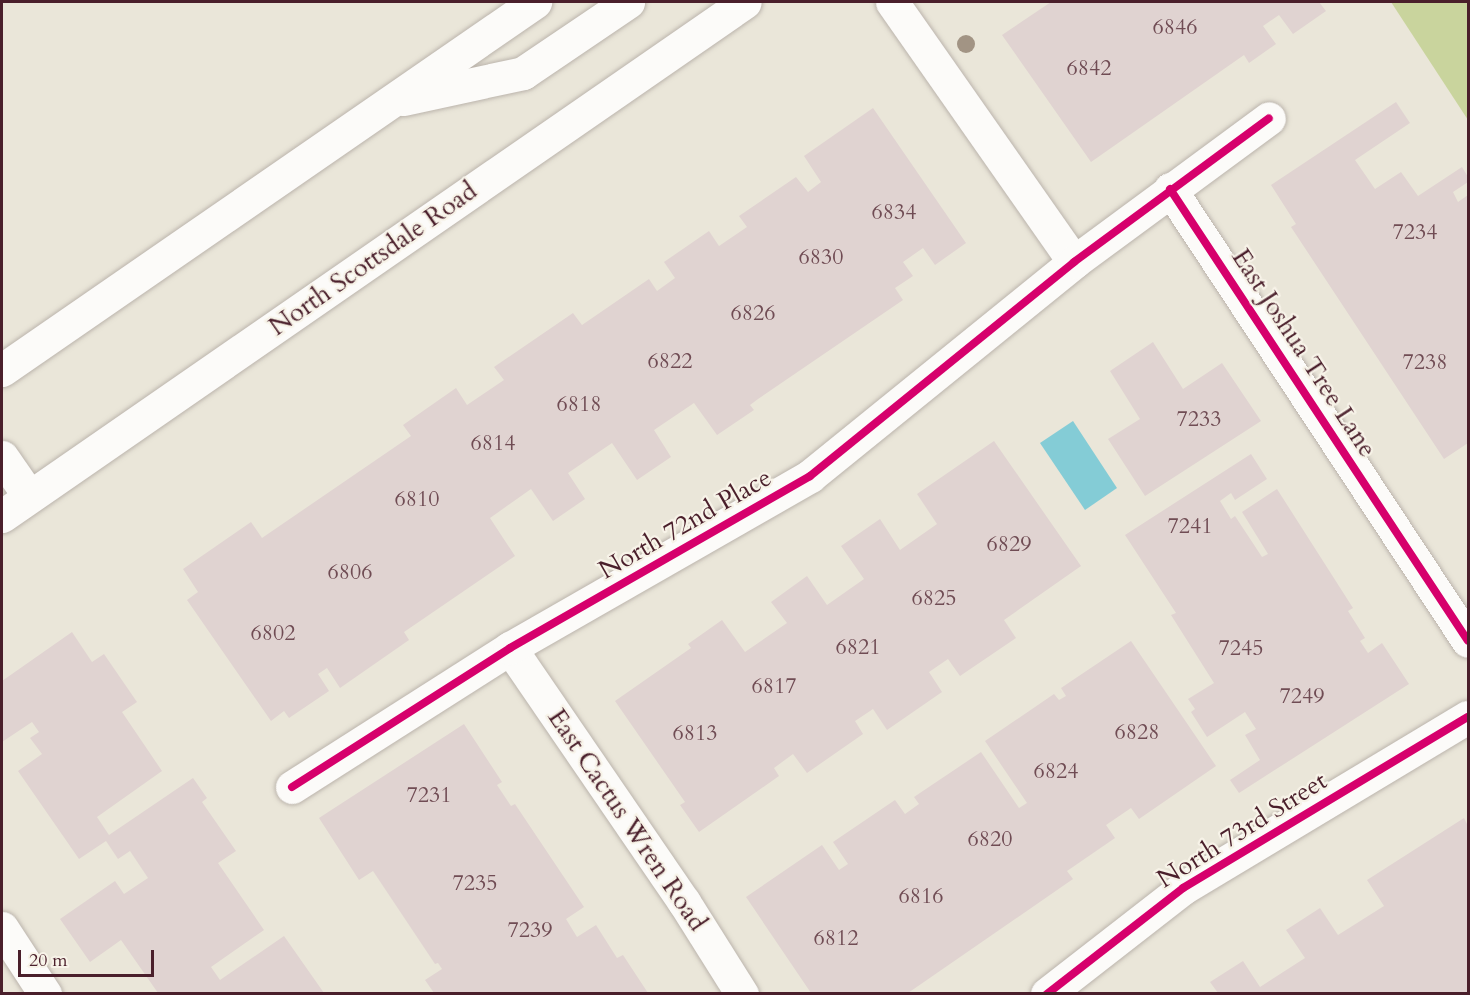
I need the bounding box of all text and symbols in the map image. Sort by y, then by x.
house number: 6846 [1152,15,1198,41]
house number: 6842 [1066,56,1112,82]
street label: North Scottsdale Road [263,175,483,343]
house number: 6834 [871,200,917,226]
house number: 7234 [1392,220,1438,246]
street label: East Joshua Tree Lane [1225,243,1383,463]
house number: 6830 [798,245,844,271]
house number: 6826 [730,301,776,327]
house number: 6822 [647,349,693,375]
house number: 7238 [1402,350,1448,376]
house number: 6818 [556,392,602,418]
house number: 7233 [1176,407,1222,433]
house number: 6814 [470,431,516,457]
street label: North 72nd Place [593,462,777,586]
house number: 6810 [394,487,440,513]
house number: 7241 [1167,514,1213,540]
house number: 6829 [986,532,1032,558]
house number: 6806 [327,560,373,586]
house number: 6825 [911,586,957,612]
house number: 6802 [250,621,296,647]
house number: 6821 [835,635,881,661]
house number: 7245 [1218,636,1264,662]
house number: 6817 [751,674,797,700]
house number: 7249 [1279,684,1325,710]
street label: East Cactus Wren Road [541,703,713,937]
house number: 6828 [1114,720,1160,746]
house number: 6813 [672,721,718,747]
house number: 6824 [1033,759,1079,785]
street label: North 73rd Street [1151,765,1333,895]
house number: 7231 [406,783,452,809]
house number: 6820 [967,827,1013,853]
house number: 7235 [452,871,498,897]
house number: 6816 [898,884,944,910]
house number: 7239 [507,918,553,944]
house number: 6812 [813,926,859,952]
scale bar [21,938,158,976]
text: 20 m [29,948,68,973]

